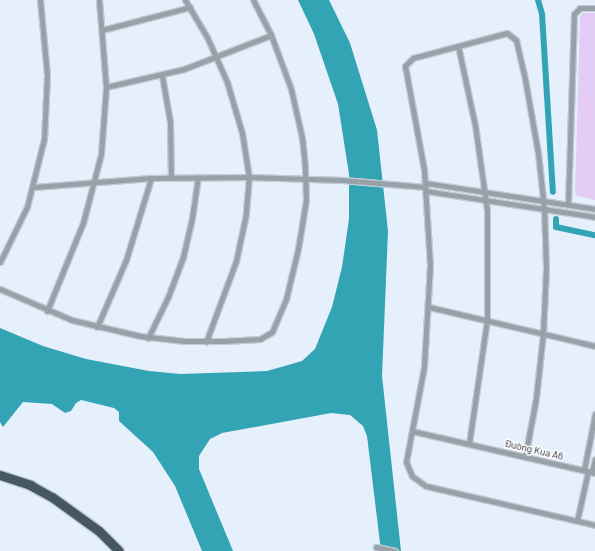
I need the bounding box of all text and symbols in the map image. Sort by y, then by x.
street label: Đường Kua A6 [503,437,565,463]

